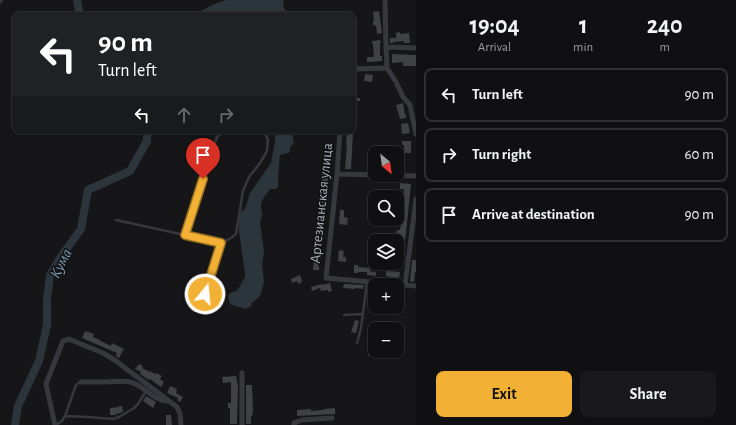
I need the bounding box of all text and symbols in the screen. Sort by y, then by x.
text: 19:04 [469,14,520,38]
text: 1 [579,14,588,38]
text: 240 [647,14,683,38]
icon: left [32,28,84,80]
text: 90 m [98,29,153,57]
text: Arrival [478,41,511,54]
text: min [573,41,593,54]
text: m [659,41,670,54]
text: Turn left [98,62,157,80]
icon: left [438,84,460,106]
text: Turn left [472,87,523,102]
text: 90 m [685,87,714,102]
icon: left [131,104,153,126]
icon: ahead [173,104,195,126]
icon: right [215,104,237,126]
pin [186,138,220,179]
street label: Артезианская улица [308,142,335,264]
icon: arrive [192,144,214,166]
icon: right [438,144,460,166]
north arrow [368,146,404,182]
map controls [368,146,404,358]
text: Turn right [472,147,531,162]
text: 60 m [685,147,714,162]
button: search [368,190,404,226]
icon: arrive [438,204,460,226]
text: Arrive at destination [472,207,595,222]
text: 90 m [685,207,714,222]
button: layers [368,234,404,270]
water label: Кума [47,246,75,281]
position arrow [184,273,226,315]
button: + [368,278,404,314]
button: − [368,322,404,358]
button: Exit [436,371,572,417]
button: Share [580,371,716,417]

